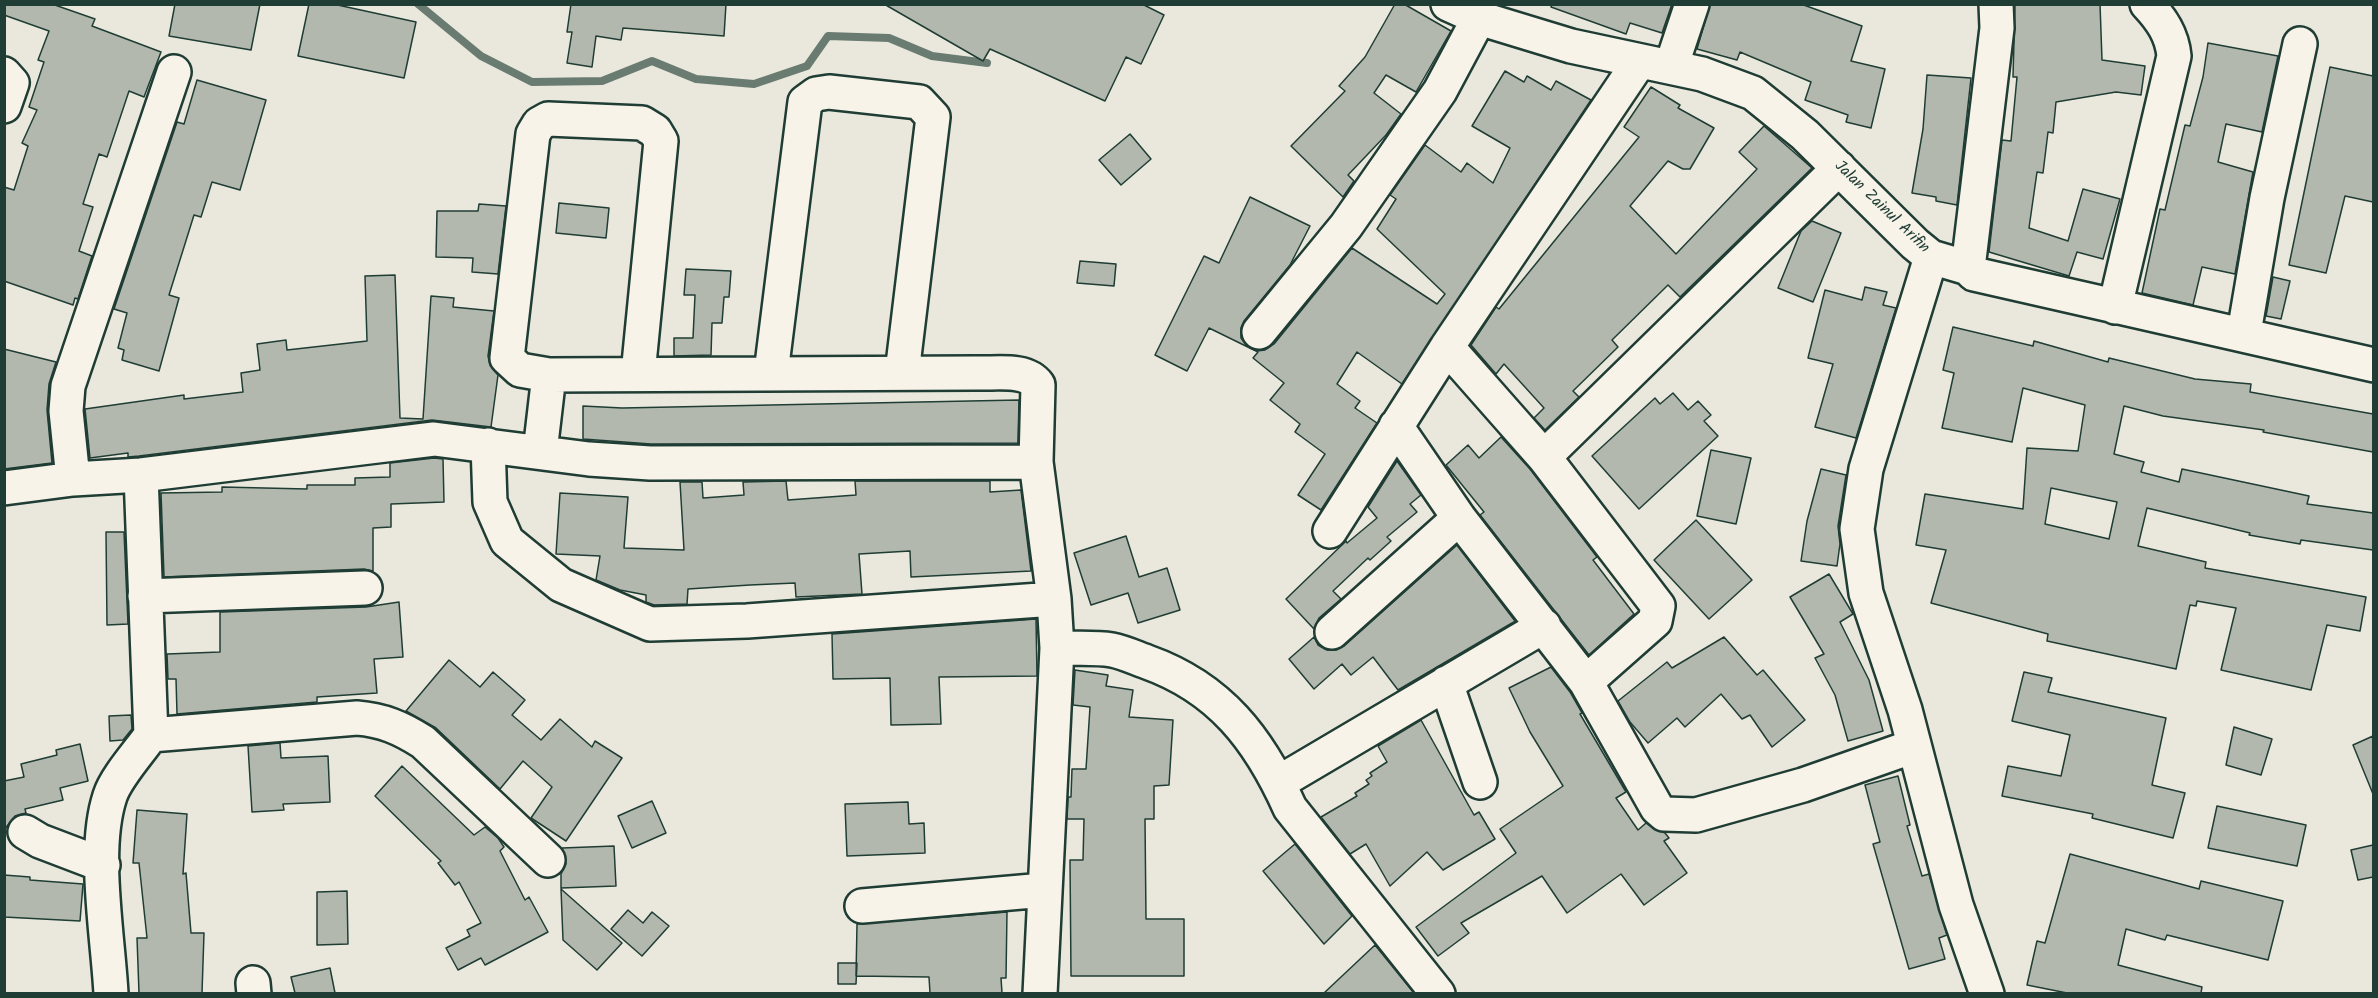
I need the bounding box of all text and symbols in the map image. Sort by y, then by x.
street label: Jalan Zainul Arifin [1829,158,1933,258]

